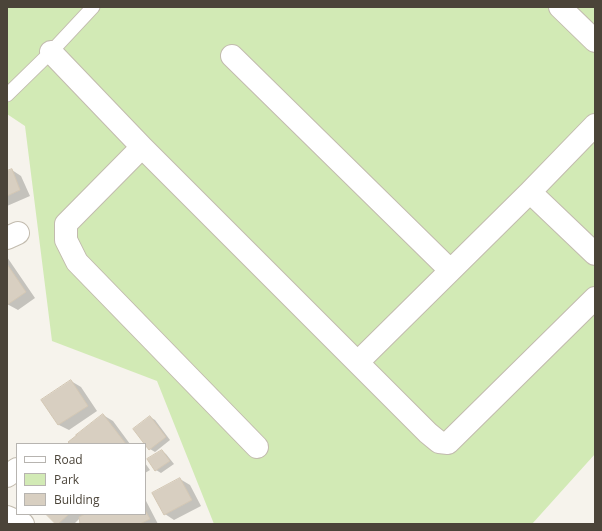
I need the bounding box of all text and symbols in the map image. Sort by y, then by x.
legend [16,443,146,515]
text: Road [54,451,83,468]
text: Park [54,471,79,488]
text: Building [54,491,99,508]

